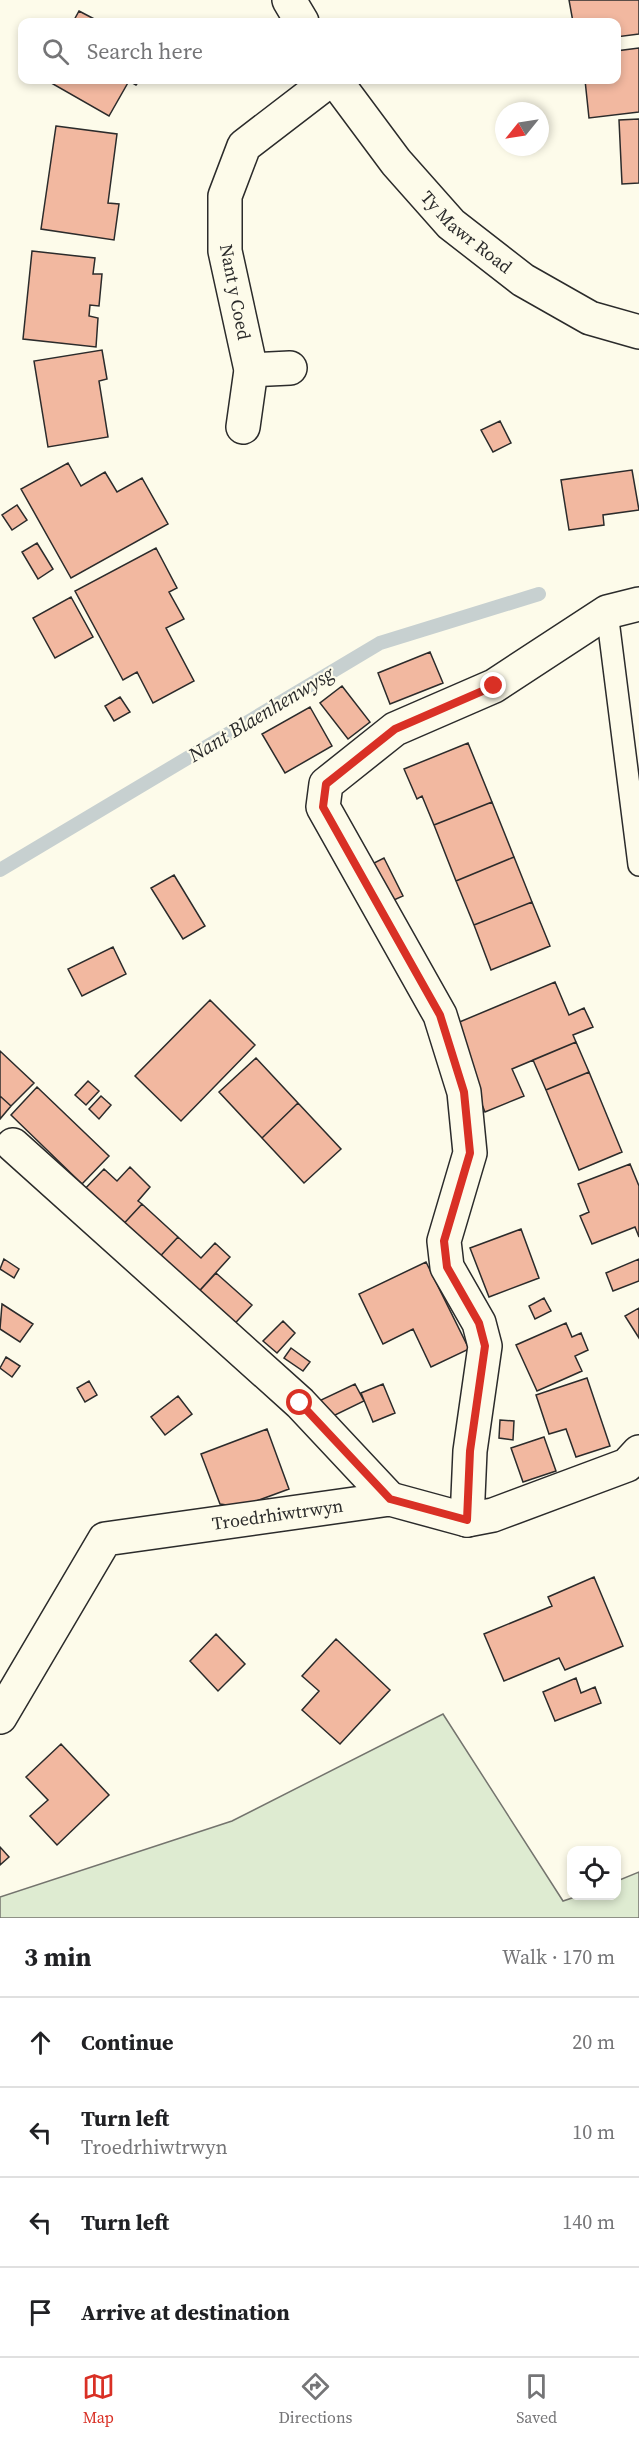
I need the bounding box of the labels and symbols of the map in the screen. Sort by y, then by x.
north arrow [495,102,549,156]
street label: Ty Mawr Road [415,185,518,279]
street label: Nant y Coed [214,242,257,342]
water label: Nant Blaenhenwysg [182,659,340,769]
route end [480,672,506,698]
route start [286,1389,312,1415]
street label: Troedrhiwtrwyn [210,1493,345,1536]

